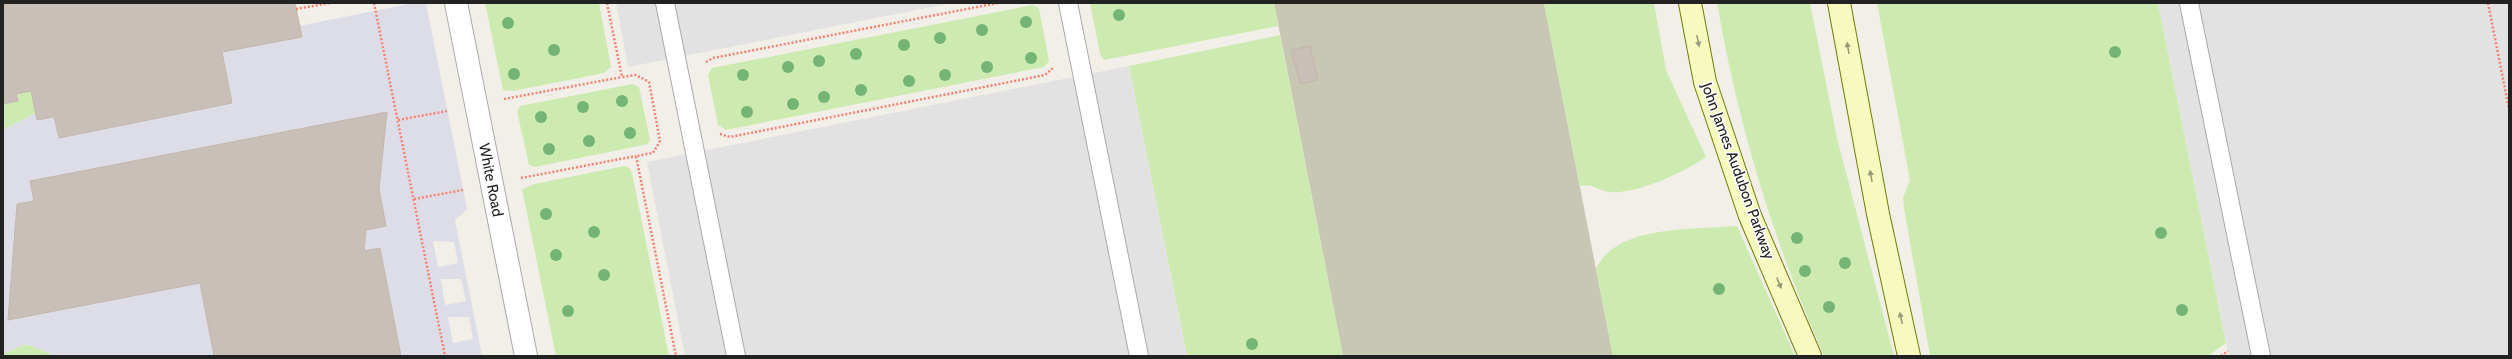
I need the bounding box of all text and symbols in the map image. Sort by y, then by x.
one-way arrow [1695,35,1701,47]
one-way arrow [1844,42,1850,54]
street label: John James Audubon Parkway [1697,79,1779,262]
street label: White Road [475,142,507,218]
one-way arrow [1868,170,1874,182]
one-way arrow [1776,278,1782,289]
one-way arrow [1897,312,1903,324]

